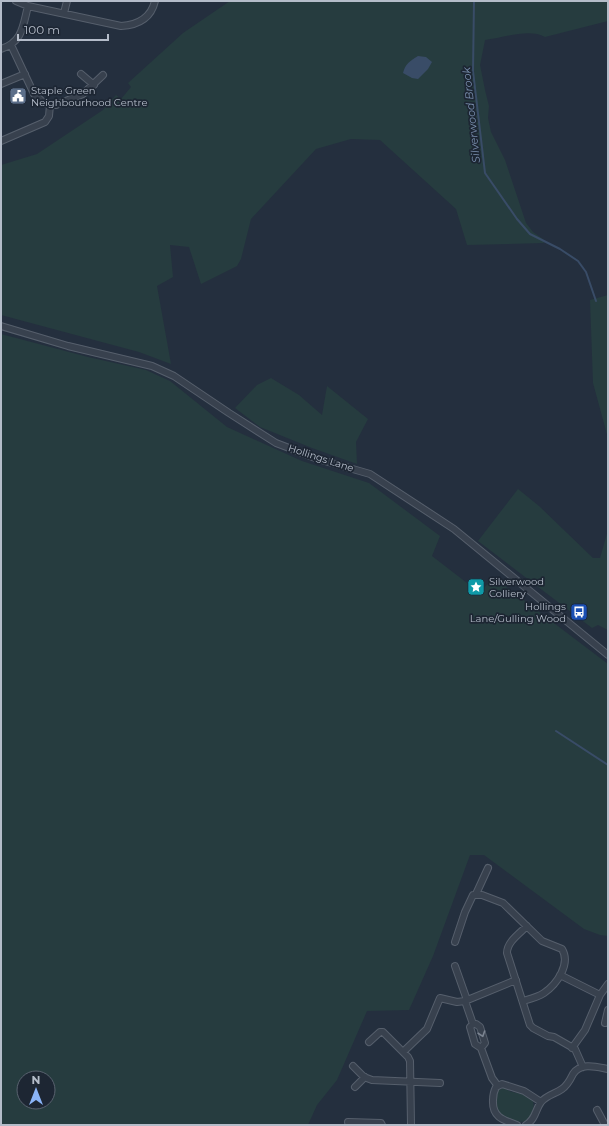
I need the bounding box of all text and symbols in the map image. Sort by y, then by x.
scale bar [18,16,108,42]
text: 100 m [24,22,60,37]
water label: Silverwood Brook [459,66,483,164]
place label: Staple Green Neighbourhood Centre [31,84,148,109]
public building icon: Staple Green Neighbourhood Centre [8,86,28,106]
street label: Hollings Lane [287,441,355,475]
place label: Silverwood Colliery [489,575,544,600]
place icon: Silverwood Colliery [466,577,486,597]
place label: Hollings Lane/Gulling Wood [470,600,566,625]
bus stop icon: Hollings Lane/Gulling Wood [569,602,589,622]
one-way arrow [477,1030,486,1037]
north arrow [16,1070,56,1110]
text: N [32,1073,40,1087]

